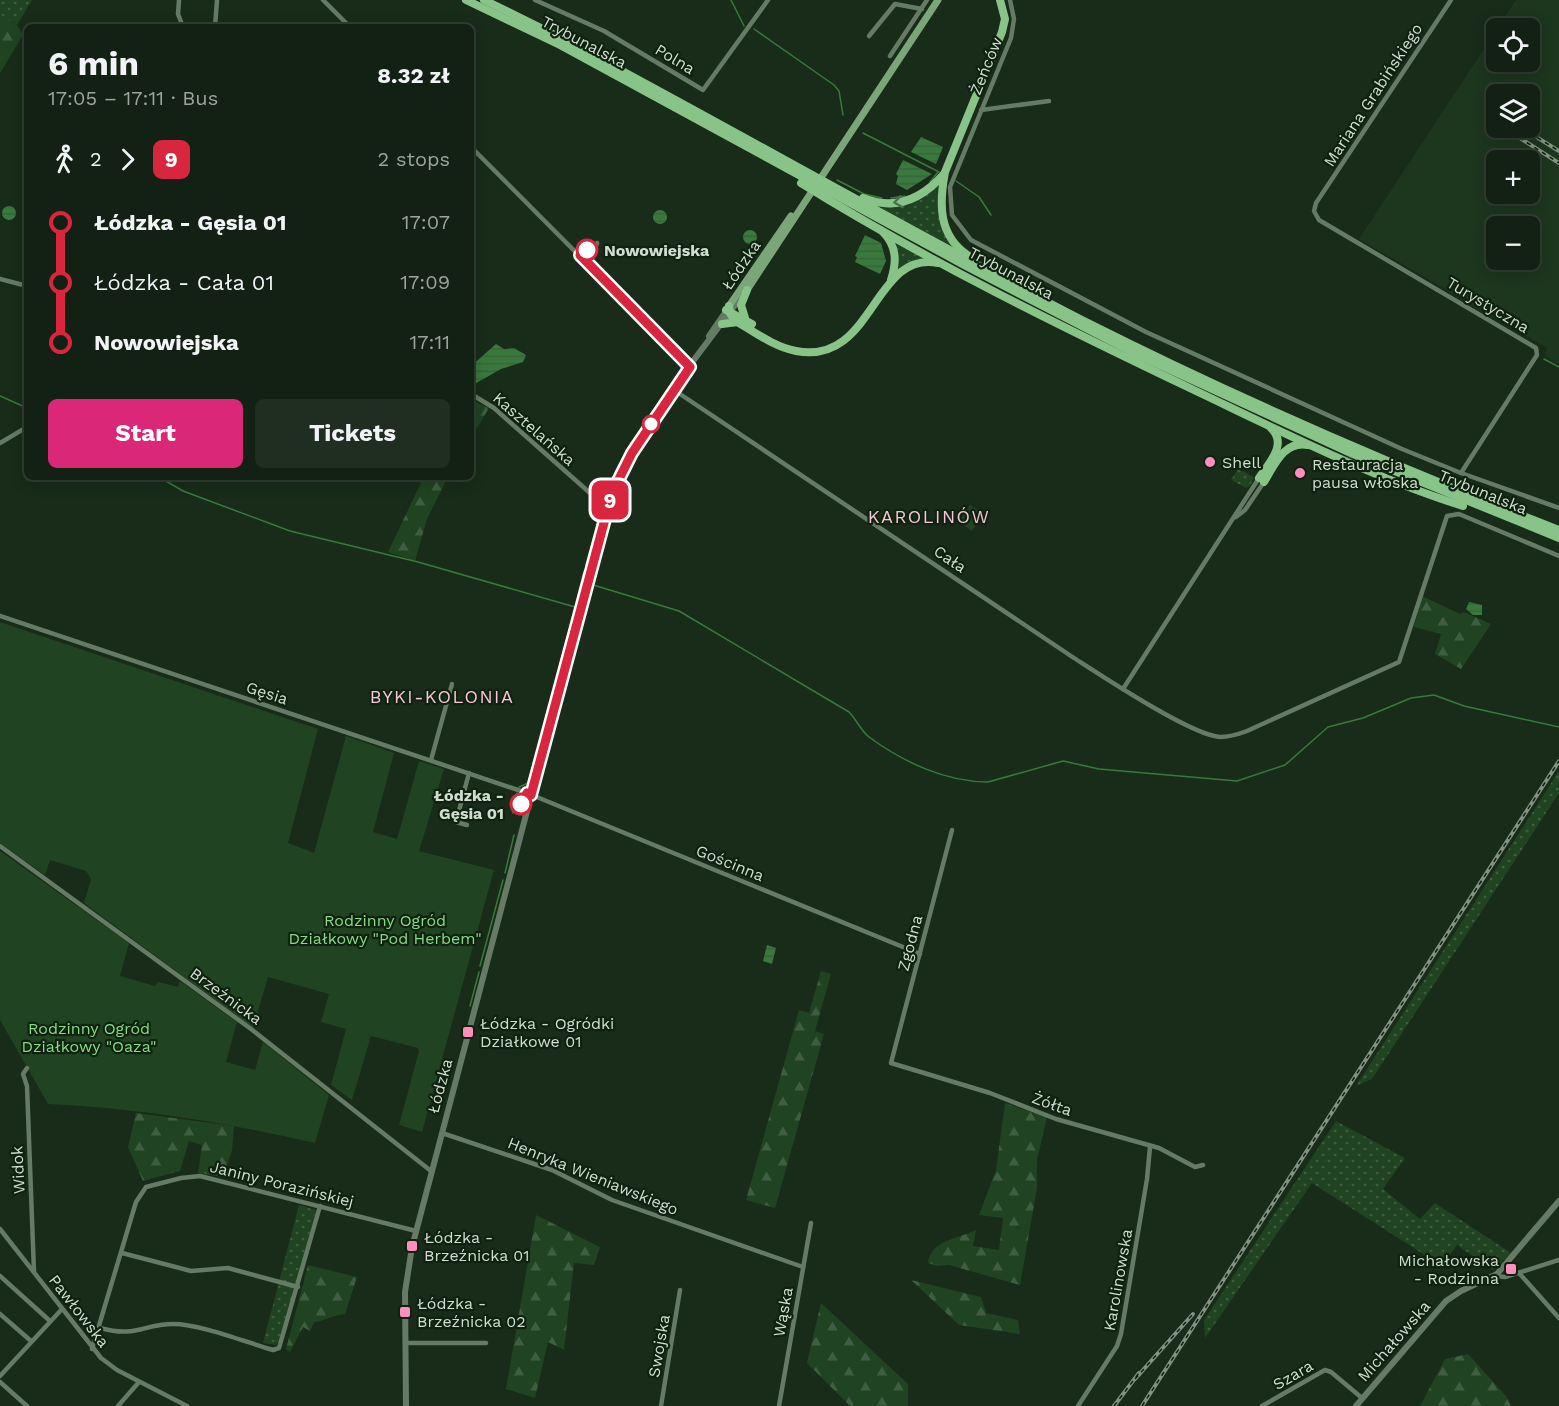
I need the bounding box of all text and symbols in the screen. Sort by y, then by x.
street label: Trybunalska [538,12,630,72]
map controls [1486,18,1540,270]
button: locate [1486,18,1540,72]
street label: Mariana Grabińskiego [1320,20,1426,170]
street label: Żeńców [966,34,1006,98]
street label: Polna [652,40,698,78]
text: 6 min [48,44,139,83]
text: 8.32 zł [377,63,450,88]
button: layers [1486,84,1540,138]
text: 17:05 – 17:11 · Bus [48,86,218,110]
icon: walk [48,143,81,176]
icon: forward [111,143,144,176]
text: 2 [90,147,102,171]
text: 9 [165,147,178,172]
text: 2 stops [378,147,450,171]
button: + [1486,150,1540,204]
one-way arrow [893,196,903,208]
text: Łódzka - Gęsia 01 [94,210,286,235]
text: 17:07 [402,210,450,234]
button: − [1486,216,1540,270]
street label: Łódzka [717,236,765,294]
marker: Nowowiejska [576,239,598,261]
place label: Nowowiejska [604,241,710,260]
street label: Trybunalska [965,243,1057,303]
text: Łódzka - Cała 01 [94,270,274,295]
text: 17:09 [400,270,450,294]
street label: Turystyczna [1443,273,1533,337]
text: Nowowiejska [94,330,239,355]
text: 17:11 [409,330,450,354]
street label: Kasztelańska [489,388,579,470]
button: Start [48,399,243,468]
button: Tickets [255,399,450,468]
unlabelled marker [642,415,660,433]
place label: Shell [1222,453,1261,472]
marker: Shell [1203,455,1217,469]
place label: Restauracja pausa włoska [1312,455,1418,492]
marker: Restauracja pausa włoska [1293,466,1307,480]
street label: Trybunalska [1436,466,1530,518]
line badge: 9 [590,480,630,520]
text: 9 [604,488,616,513]
district label: KAROLINÓW [868,506,990,527]
street label: Cała [930,541,970,577]
street label: Gęsia [244,677,290,709]
district label: BYKI-KOLONIA [370,686,514,707]
place label: Łódzka - Gęsia 01 [434,786,504,823]
marker: Łódzka - Gęsia 01 [510,793,532,815]
street label: Gościnna [693,841,767,885]
park label: Rodzinny Ogród Działkowy "Pod Herbem" [288,911,482,948]
street label: Zgodna [893,913,927,973]
street label: Brzeźnicka [186,964,266,1028]
place label: Łódzka - Ogródki Działkowe 01 [480,1014,614,1051]
park label: Rodzinny Ogród Działkowy "Oaza" [22,1019,156,1056]
marker: Łódzka - Ogródki Działkowe 01 [461,1025,475,1039]
street label: Łódzka [424,1057,456,1115]
street label: Żółta [1029,1088,1075,1120]
street label: Henryka Wieniawskiego [505,1133,681,1219]
street label: Widok [7,1145,29,1195]
street label: Janiny Porazińskiej [208,1157,356,1211]
place label: Łódzka - Brzeźnicka 01 [424,1228,530,1265]
street label: Karolinowska [1100,1228,1136,1332]
marker: Łódzka - Brzeźnicka 01 [405,1239,419,1253]
place label: Michałowska - Rodzinna [1398,1251,1499,1288]
marker: Michałowska - Rodzinna [1504,1262,1518,1276]
street label: Pawłowska [45,1271,113,1351]
street label: Wąska [769,1286,797,1338]
place label: Łódzka - Brzeźnicka 02 [417,1294,526,1331]
street label: Michałowska [1354,1297,1434,1385]
marker: Łódzka - Brzeźnicka 02 [398,1305,412,1319]
street label: Swojska [644,1313,674,1379]
street label: Szara [1270,1356,1316,1394]

